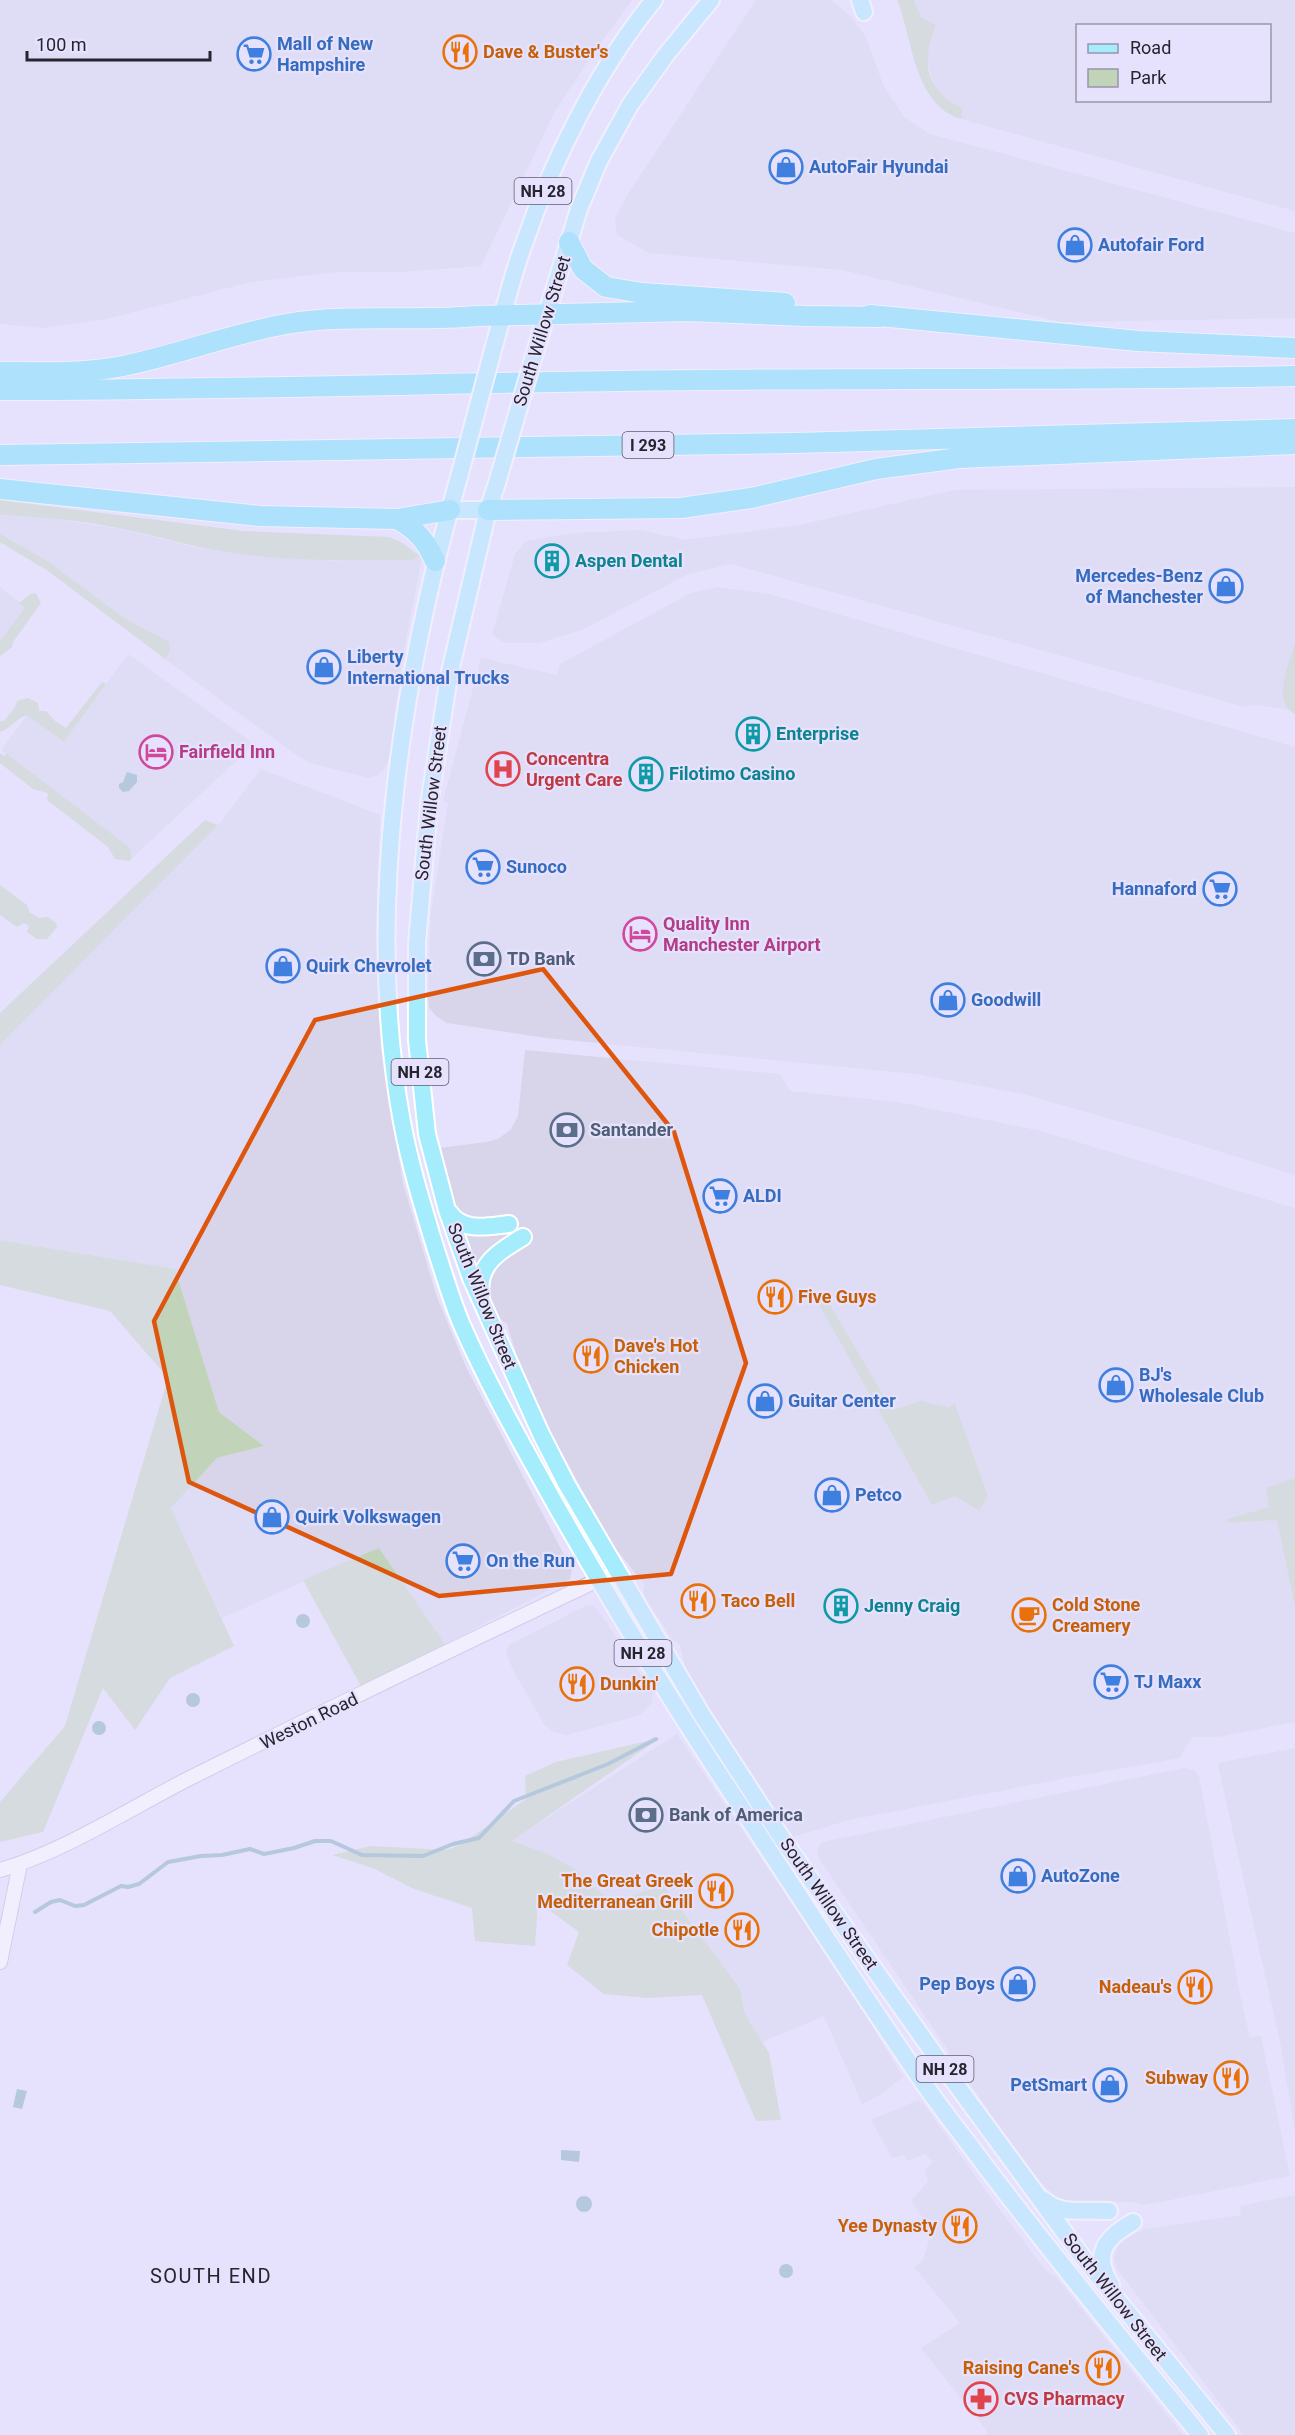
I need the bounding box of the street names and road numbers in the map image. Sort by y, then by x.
road number: NH 28 [514,178,572,204]
street label: South Willow Street [509,253,574,409]
road number: I 293 [622,432,674,458]
street label: South Willow Street [411,724,450,882]
road number: NH 28 [392,1059,448,1085]
street label: South Willow Street [444,1220,521,1372]
road number: NH 28 [614,1640,672,1666]
street label: Weston Road [256,1688,361,1753]
street label: South Willow Street [776,1834,883,1974]
road number: NH 28 [916,2056,974,2082]
street label: South Willow Street [1059,2229,1172,2365]

